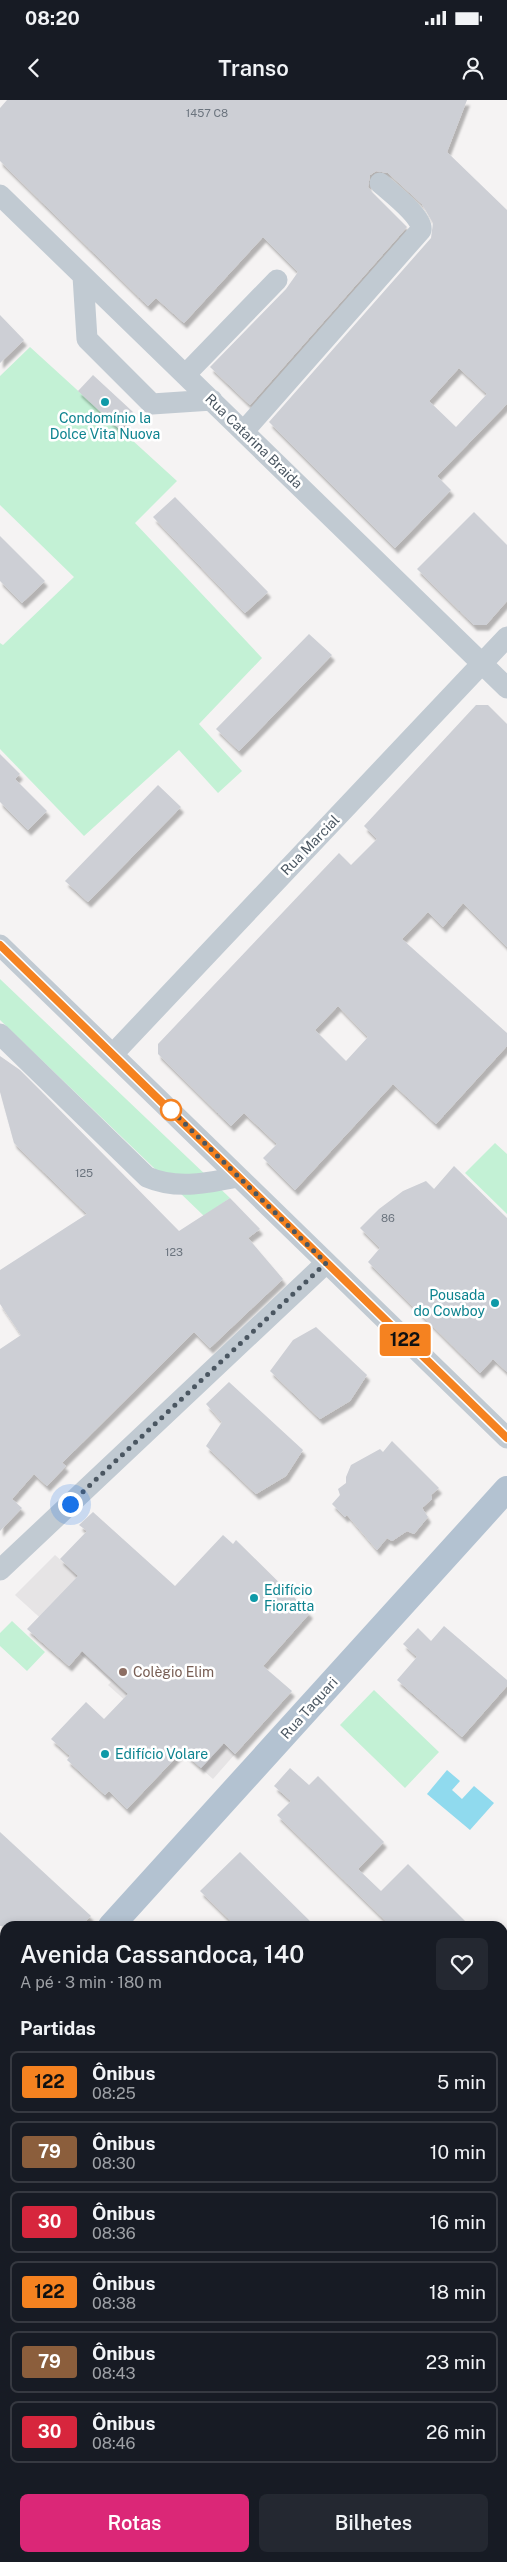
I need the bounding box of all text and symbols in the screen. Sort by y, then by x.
text: 08:20 [25,7,80,29]
icon: back [20,54,48,82]
icon: person [459,54,487,82]
text: Transo [218,55,289,81]
house number: 1457 C8 [186,107,228,119]
street label: Rua Catarina Braida [202,390,306,492]
marker: Condomínio la Dolce Vita Nuova [99,396,111,408]
place label: Condomínio la Dolce Vita Nuova [50,410,160,442]
street label: Rua Marcial [277,812,343,878]
unlabelled marker [160,1099,182,1121]
house number: 125 [75,1167,93,1179]
house number: 86 [381,1212,395,1224]
house number: 123 [165,1246,183,1258]
place label: Pousada do Cowboy [413,1287,485,1319]
marker: Pousada do Cowboy [489,1297,501,1309]
line badge: 122 [376,1324,434,1356]
text: 122 [390,1329,420,1350]
your location [58,1492,83,1517]
place label: Edifício Fioratta [264,1582,314,1614]
marker: Edifício Fioratta [248,1592,260,1604]
place label: Colègio Elim [133,1664,214,1680]
marker: Colègio Elim [117,1666,129,1678]
street label: Rua Taquari [277,1674,341,1742]
place label: Edifício Volare [115,1746,208,1762]
marker: Edifício Volare [99,1748,111,1760]
button: heart [436,1938,488,1990]
text: Avenida Cassandoca, 140 [20,1940,304,1968]
text: A pé · 3 min · 180 m [20,1973,162,1992]
text: Partidas [20,2017,96,2039]
text: Ônibus [92,2062,155,2084]
text: 122 [34,2071,65,2092]
text: 5 min [437,2071,486,2093]
text: 08:25 [92,2084,136,2103]
text: Ônibus [92,2132,155,2154]
text: 79 [38,2141,61,2162]
text: 10 min [430,2141,486,2163]
text: 08:30 [92,2154,135,2173]
text: Ônibus [92,2202,155,2224]
text: 30 [38,2211,61,2232]
text: 16 min [430,2211,486,2233]
text: 08:36 [92,2224,136,2243]
text: Ônibus [92,2272,155,2294]
text: 122 [34,2281,65,2302]
text: 18 min [429,2281,486,2303]
text: 08:38 [92,2294,136,2313]
text: Ônibus [92,2342,155,2364]
text: 79 [38,2351,61,2372]
text: 23 min [426,2351,486,2373]
text: 08:43 [92,2364,136,2383]
text: Ônibus [92,2412,155,2434]
text: 30 [38,2421,61,2442]
text: 26 min [426,2421,486,2443]
text: 08:46 [92,2434,136,2453]
button: Rotas [20,2494,249,2552]
button: Bilhetes [259,2494,488,2552]

